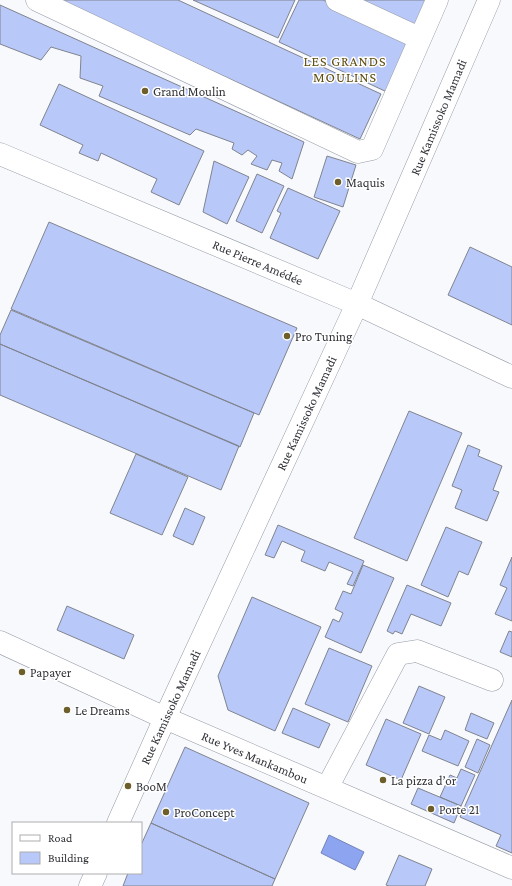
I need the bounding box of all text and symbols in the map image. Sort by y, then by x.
district label: LES GRANDS MOULINS [303,53,387,85]
street label: Rue Kamissoko Mamadi [407,56,470,177]
place label: Grand Moulin [153,84,226,99]
marker: Grand Moulin [140,86,150,96]
place label: Maquis [346,175,385,190]
marker: Maquis [333,177,343,187]
street label: Rue Pierre Amédée [210,237,305,288]
place label: Pro Tuning [295,329,353,344]
marker: Pro Tuning [282,331,292,341]
street label: Rue Kamissoko Mamadi [273,353,340,473]
street label: Rue Kamissoko Mamadi [137,647,204,767]
place label: Papayer [30,665,72,680]
marker: Papayer [17,667,27,677]
place label: Le Dreams [75,703,130,718]
marker: Le Dreams [62,705,72,715]
street label: Rue Yves Mankambou [199,728,310,787]
place label: La pizza d’or [391,773,457,788]
marker: La pizza d’or [378,775,388,785]
place label: BooM [136,779,167,794]
marker: BooM [123,781,133,791]
place label: Porte 21 [439,802,479,817]
marker: Porte 21 [426,804,436,814]
place label: ProConcept [174,805,235,820]
marker: ProConcept [161,807,171,817]
legend [12,822,142,874]
text: Road [48,831,73,845]
text: Building [48,851,89,865]

